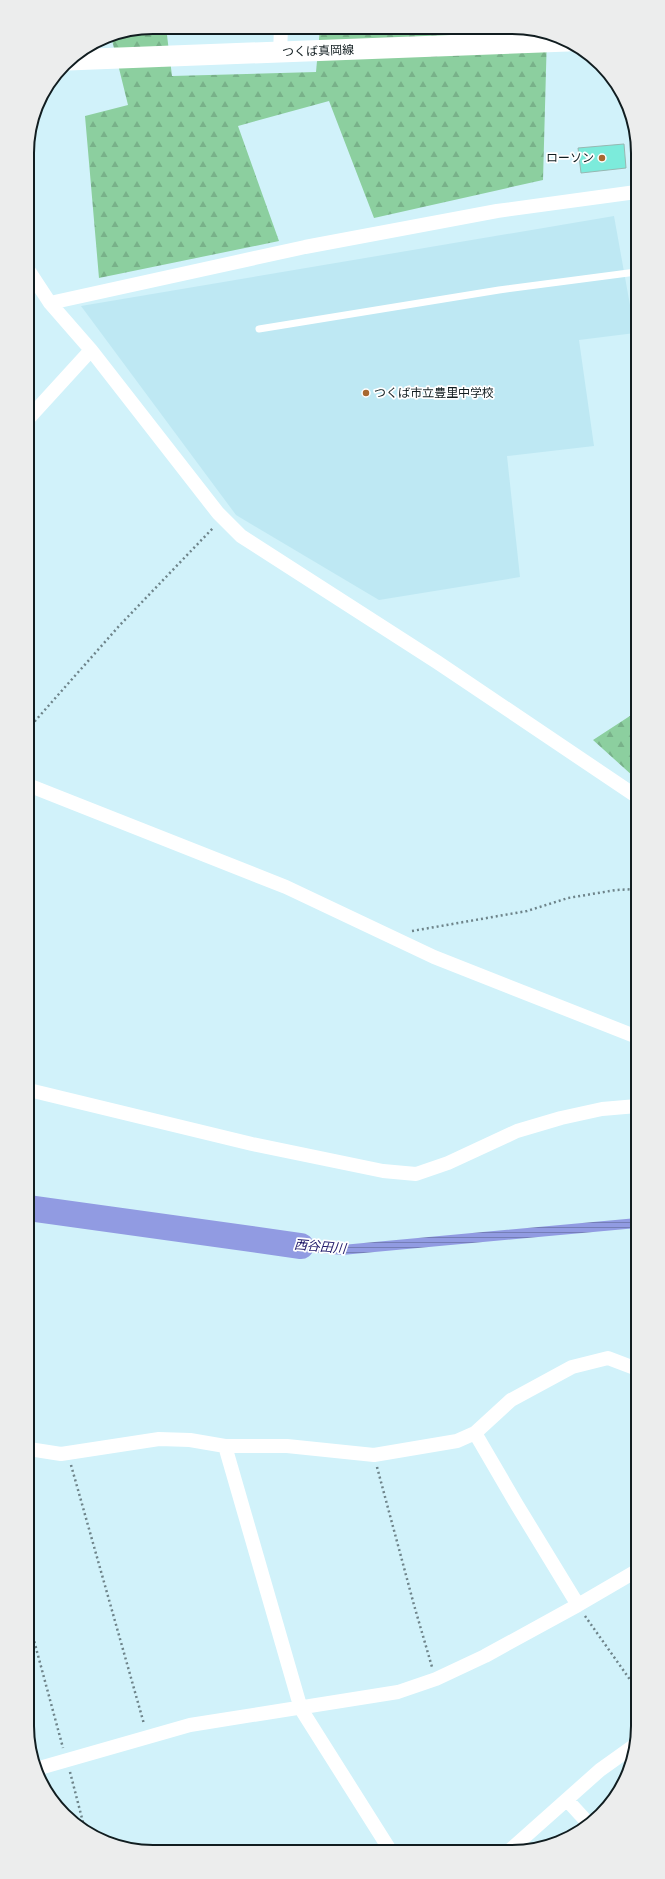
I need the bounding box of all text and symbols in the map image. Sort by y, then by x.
street label: つくば真岡線 [282,43,354,59]
place label: ローソン [546,151,594,165]
marker: ローソン [597,153,607,163]
place label: つくば市立豊里中学校 [374,386,494,400]
marker: つくば市立豊里中学校 [361,388,371,398]
water label: 西谷田川 [293,1237,348,1256]

